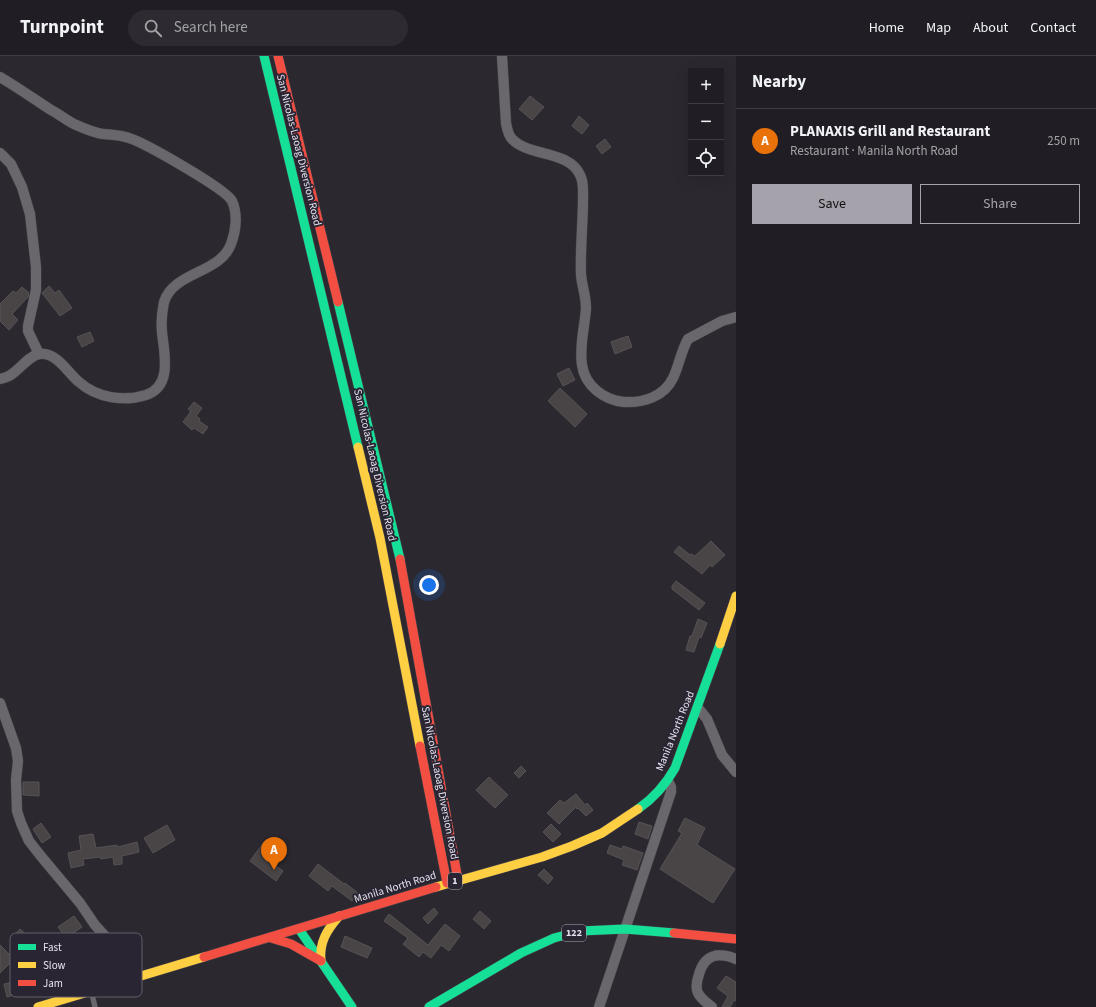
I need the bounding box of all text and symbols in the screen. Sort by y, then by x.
search box [128,10,408,46]
text: Turnpoint [20,14,104,41]
icon: search [142,17,164,39]
text: Search here [174,17,248,38]
text: Home [869,18,904,38]
text: Map [926,18,951,38]
text: About [973,18,1008,38]
text: Contact [1030,18,1076,38]
map controls [688,68,724,176]
button: + [688,68,724,104]
text: Nearby [752,70,806,94]
street label: San Nicolas-Laoag Diversion Road [273,73,325,227]
button: − [688,104,724,140]
text: PLANAXIS Grill and Restaurant [790,121,990,142]
text: A [761,132,769,150]
text: 250 m [1047,132,1080,150]
button: locate [688,140,724,176]
text: Restaurant · Manila North Road [790,142,958,160]
button: Save [752,184,912,224]
button: Share [920,184,1080,224]
street label: San Nicolas-Laoag Diversion Road [350,388,400,542]
your location [419,575,439,595]
street label: Manila North Road [652,689,698,773]
street label: San Nicolas-Laoag Diversion Road [418,705,462,861]
pin: A [261,837,287,870]
street label: Manila North Road [352,867,438,907]
road number: 1 [448,873,462,889]
road number: 122 [562,925,586,941]
legend [10,933,142,997]
text: Fast [43,940,62,955]
text: Slow [43,958,66,973]
text: Jam [43,976,63,991]

